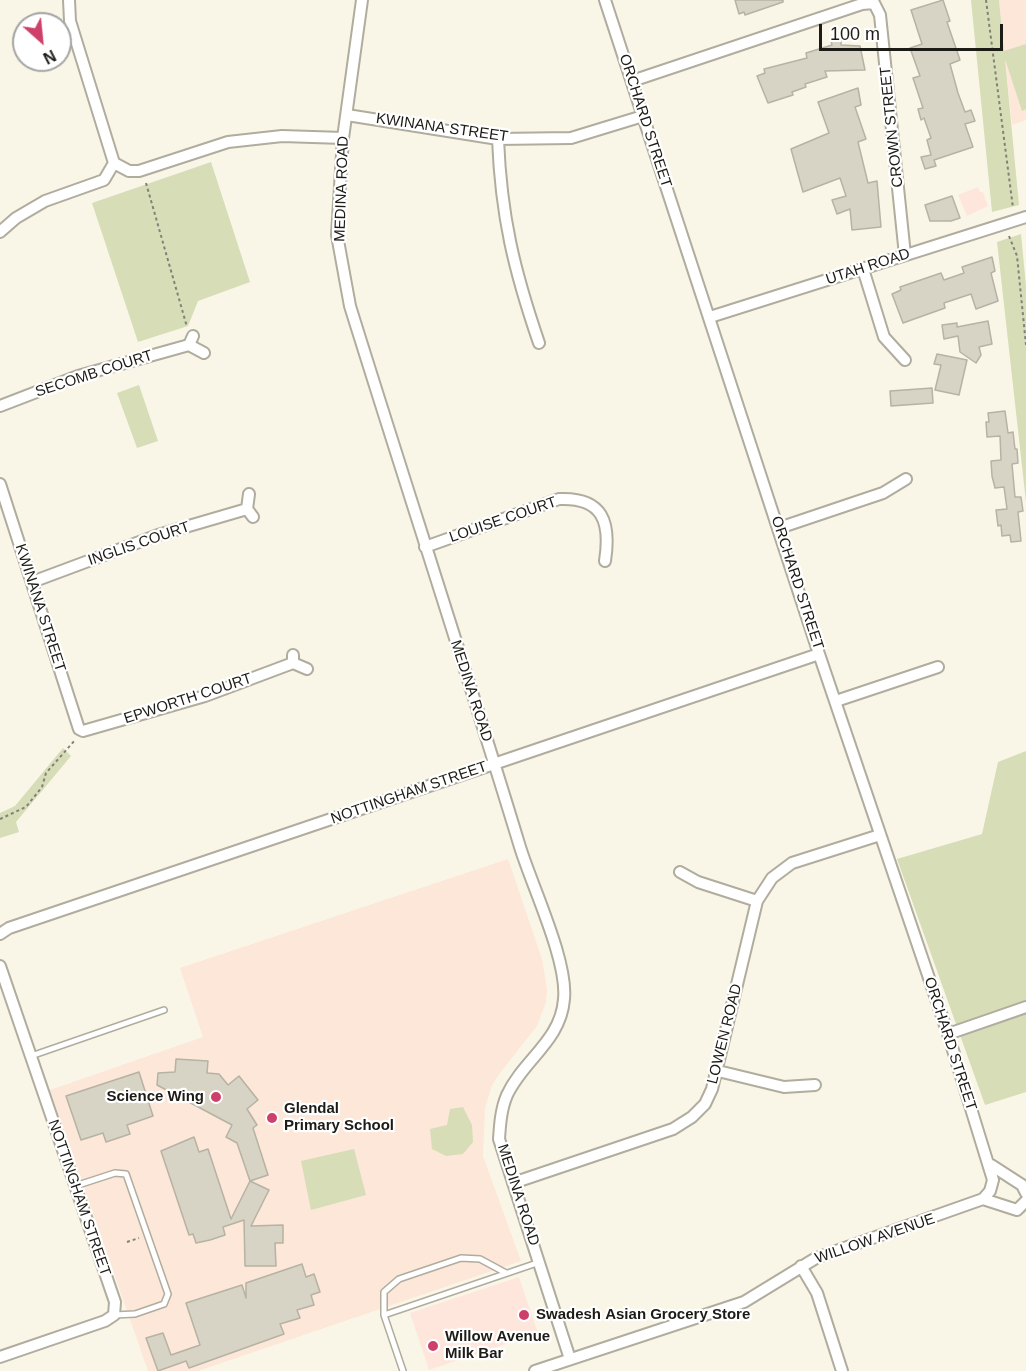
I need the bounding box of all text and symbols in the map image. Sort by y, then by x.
north arrow [12,12,72,72]
scale bar [822,12,1006,50]
text: 100 m [830,24,880,44]
text: N [40,47,59,67]
street label: ORCHARD STREET [615,52,675,190]
street label: CROWN STREET [877,66,907,188]
street label: KWINANA STREET [375,110,509,146]
street label: MEDINA ROAD [331,136,353,242]
street label: UTAH ROAD [824,245,912,289]
street label: SECOMB COURT [33,347,155,401]
street label: LOUISE COURT [447,493,559,547]
street label: ORCHARD STREET [767,514,827,652]
street label: INGLIS COURT [86,518,192,570]
street label: KWINANA STREET [11,542,69,674]
street label: MEDINA ROAD [446,638,496,744]
street label: EPWORTH COURT [122,670,254,728]
street label: NOTTINGHAM STREET [328,758,490,828]
street label: ORCHARD STREET [920,975,980,1113]
street label: LOWEN ROAD [704,982,746,1086]
place label: Science Wing [107,1088,204,1106]
marker: Science Wing [209,1090,223,1104]
place label: Glendal Primary School [284,1100,394,1135]
marker: Glendal Primary School [265,1111,279,1125]
street label: NOTTINGHAM STREET [44,1117,114,1279]
street label: MEDINA ROAD [493,1142,543,1248]
street label: WILLOW AVENUE [813,1210,937,1268]
place label: Swadesh Asian Grocery Store [536,1306,750,1324]
marker: Swadesh Asian Grocery Store [517,1308,531,1322]
place label: Willow Avenue Milk Bar [445,1328,550,1363]
marker: Willow Avenue Milk Bar [426,1339,440,1353]

